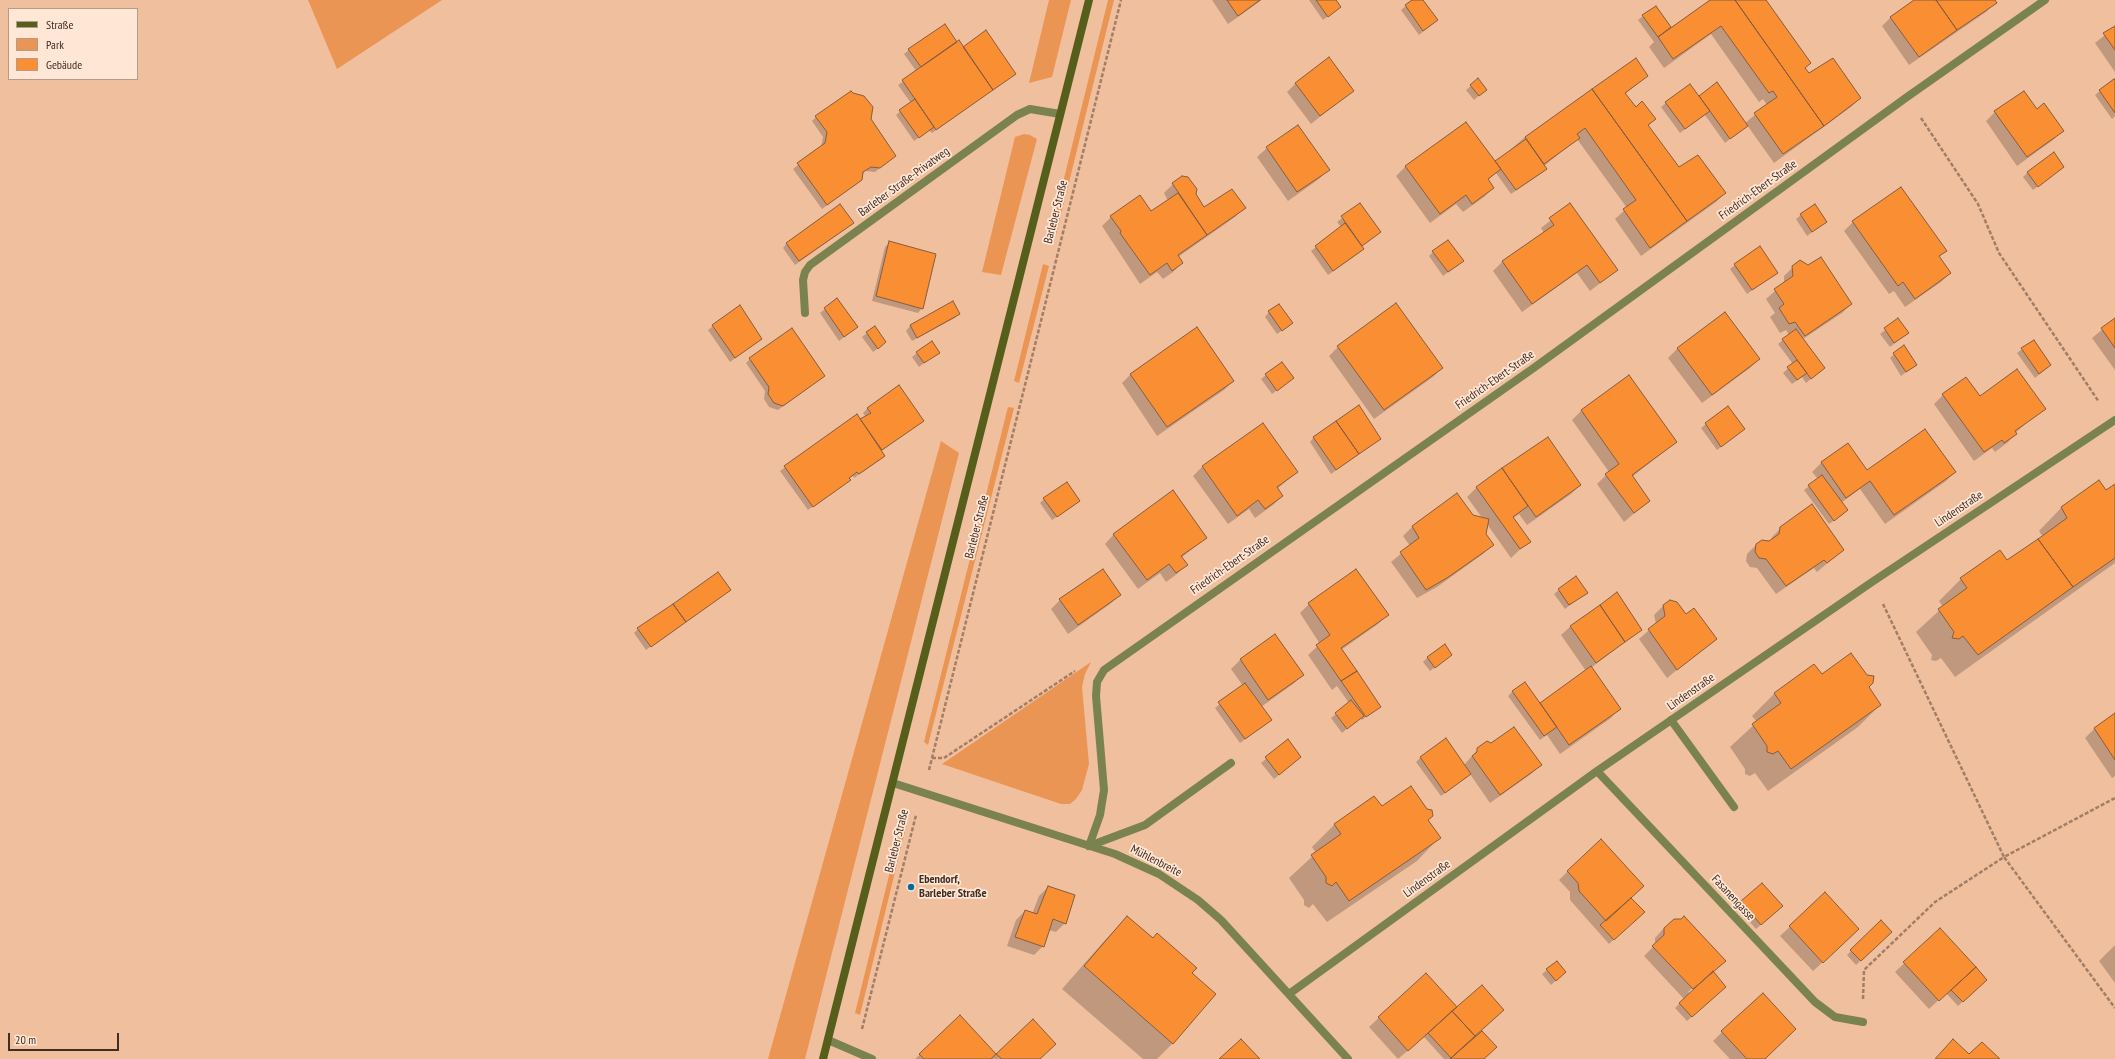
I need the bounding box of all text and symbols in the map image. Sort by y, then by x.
legend [8,8,138,80]
text: Straße [46,17,73,32]
text: Park [46,37,64,52]
text: Gebäude [46,57,82,72]
street label: Barleber Straße-Privatweg [856,144,952,220]
street label: Friedrich-Ebert-Straße [1716,157,1800,223]
street label: Barleber Straße [1041,179,1071,245]
street label: Friedrich-Ebert-Straße [1453,348,1537,412]
street label: Lindenstraße [1932,488,1986,530]
street label: Barleber Straße [962,494,992,560]
street label: Friedrich-Ebert-Straße [1188,533,1272,597]
street label: Lindenstraße [1665,670,1717,714]
street label: Barleber Straße [882,808,912,874]
street label: Mühlenbreite [1128,842,1184,880]
street label: Lindenstraße [1401,857,1453,901]
street label: Fasanengasse [1708,872,1758,924]
place label: Ebendorf, Barleber Straße [919,873,987,901]
marker: Ebendorf, Barleber Straße [906,882,916,892]
scale bar [10,1025,121,1051]
text: 20 m [15,1032,36,1047]

